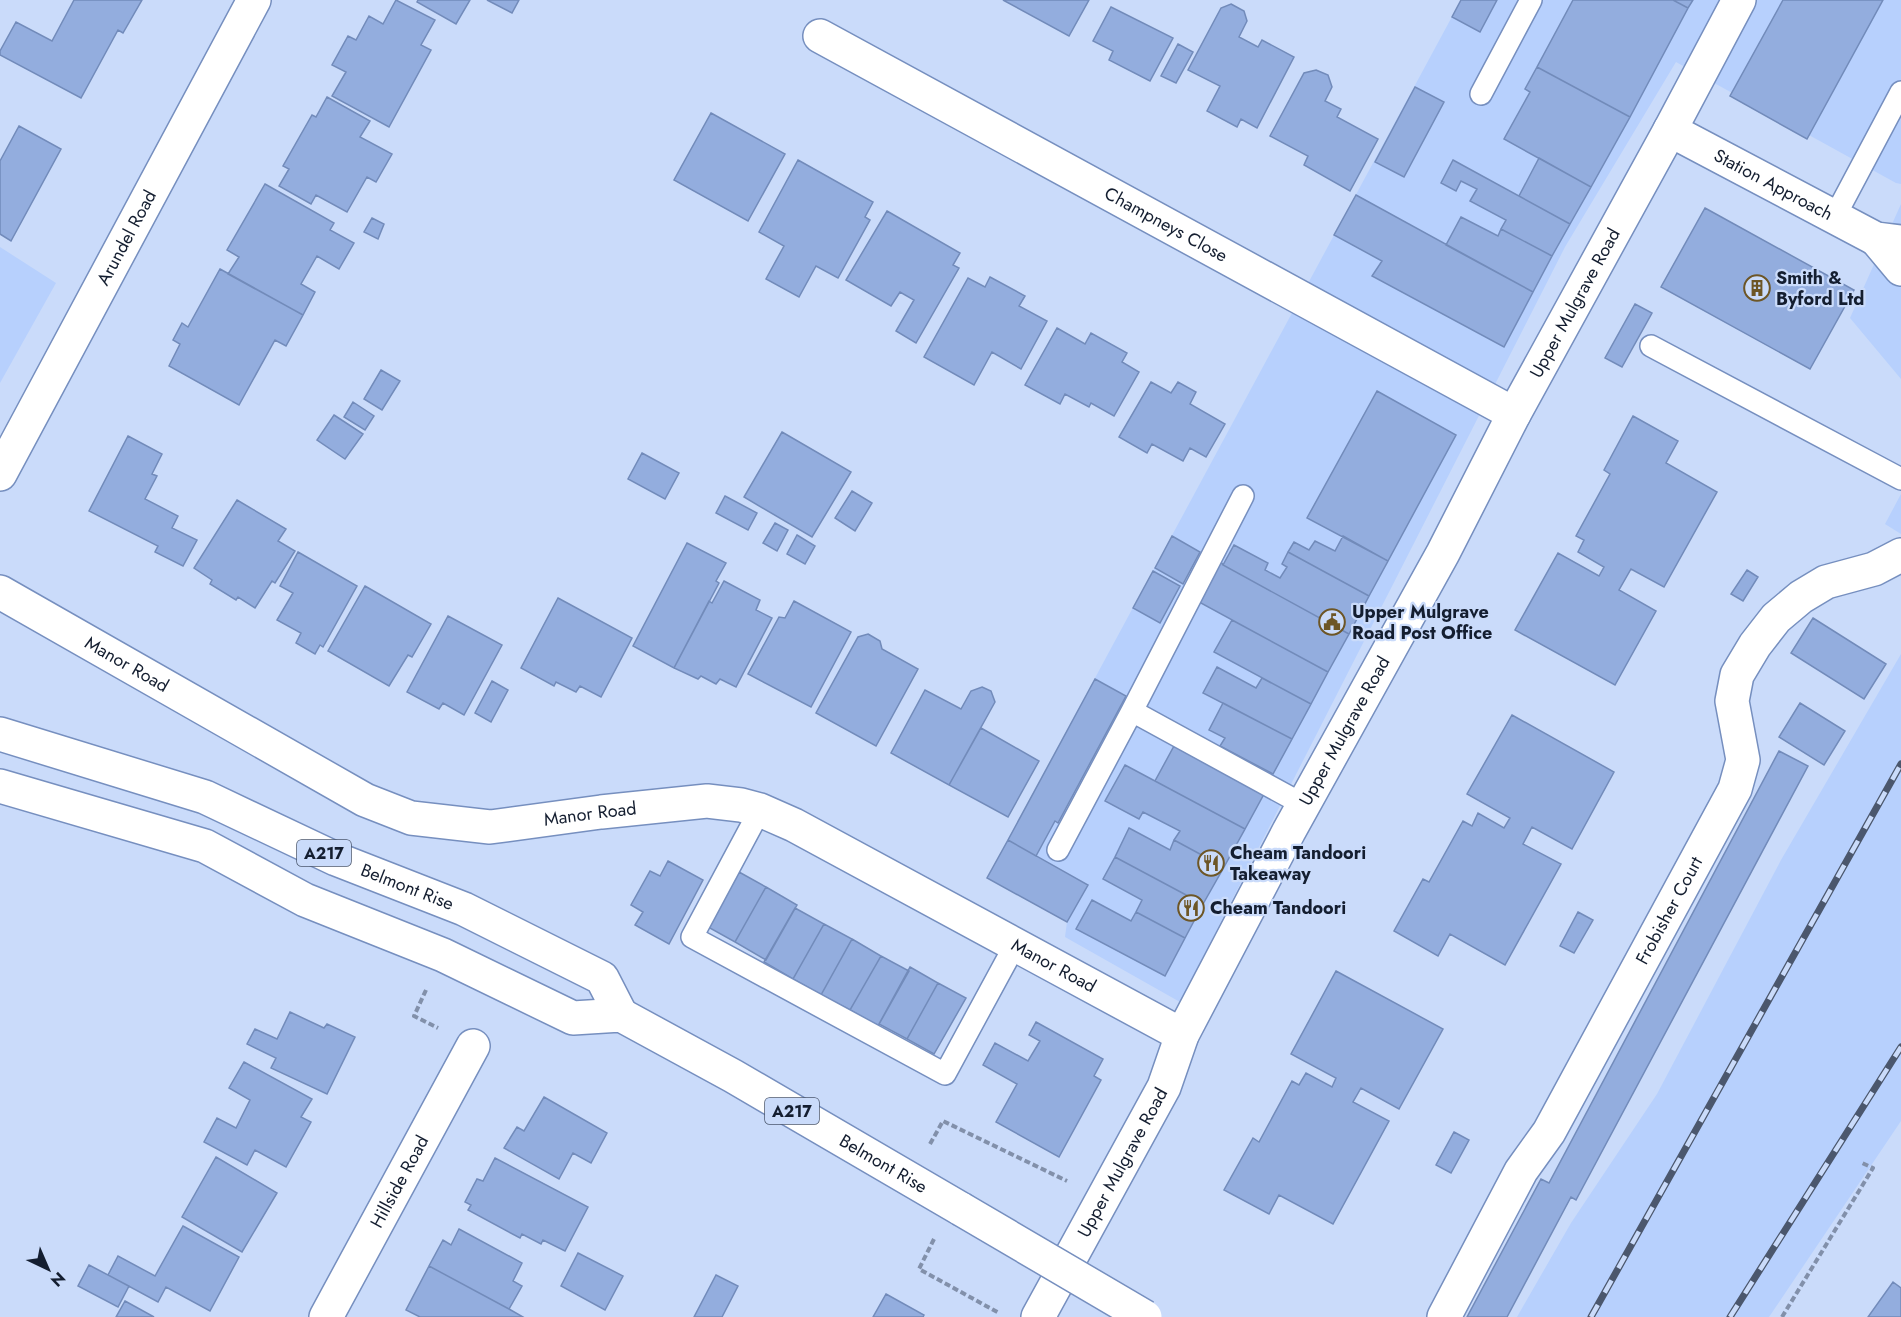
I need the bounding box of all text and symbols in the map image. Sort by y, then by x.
street label: Station Approach [1709,142,1838,227]
street label: Champneys Close [1100,180,1232,269]
street label: Arundel Road [90,185,163,290]
street label: Upper Mulgrave Road [1523,224,1627,383]
place label: Smith & Byford Ltd [1776,265,1864,312]
building icon: Smith & Byford Ltd [1742,273,1772,303]
place label: Upper Mulgrave Road Post Office [1352,599,1492,646]
public building icon: Upper Mulgrave Road Post Office [1317,607,1347,637]
street label: Manor Road [80,630,174,699]
street label: Upper Mulgrave Road [1293,652,1396,810]
street label: Manor Road [542,795,638,833]
road number: A217 [297,840,351,866]
place label: Cheam Tandoori Takeaway [1230,840,1366,887]
restaurant icon: Cheam Tandoori Takeaway [1196,848,1226,878]
street label: Frobisher Court [1629,851,1709,969]
street label: Belmont Rise [357,857,458,917]
restaurant icon: Cheam Tandoori [1176,893,1206,923]
place label: Cheam Tandoori [1210,895,1346,921]
street label: Manor Road [1007,932,1101,999]
street label: Upper Mulgrave Road [1071,1083,1174,1242]
road number: A217 [765,1098,819,1124]
street label: Belmont Rise [835,1128,932,1200]
street label: Hillside Road [364,1131,435,1232]
north arrow [18,1239,78,1299]
text: N [46,1267,71,1292]

